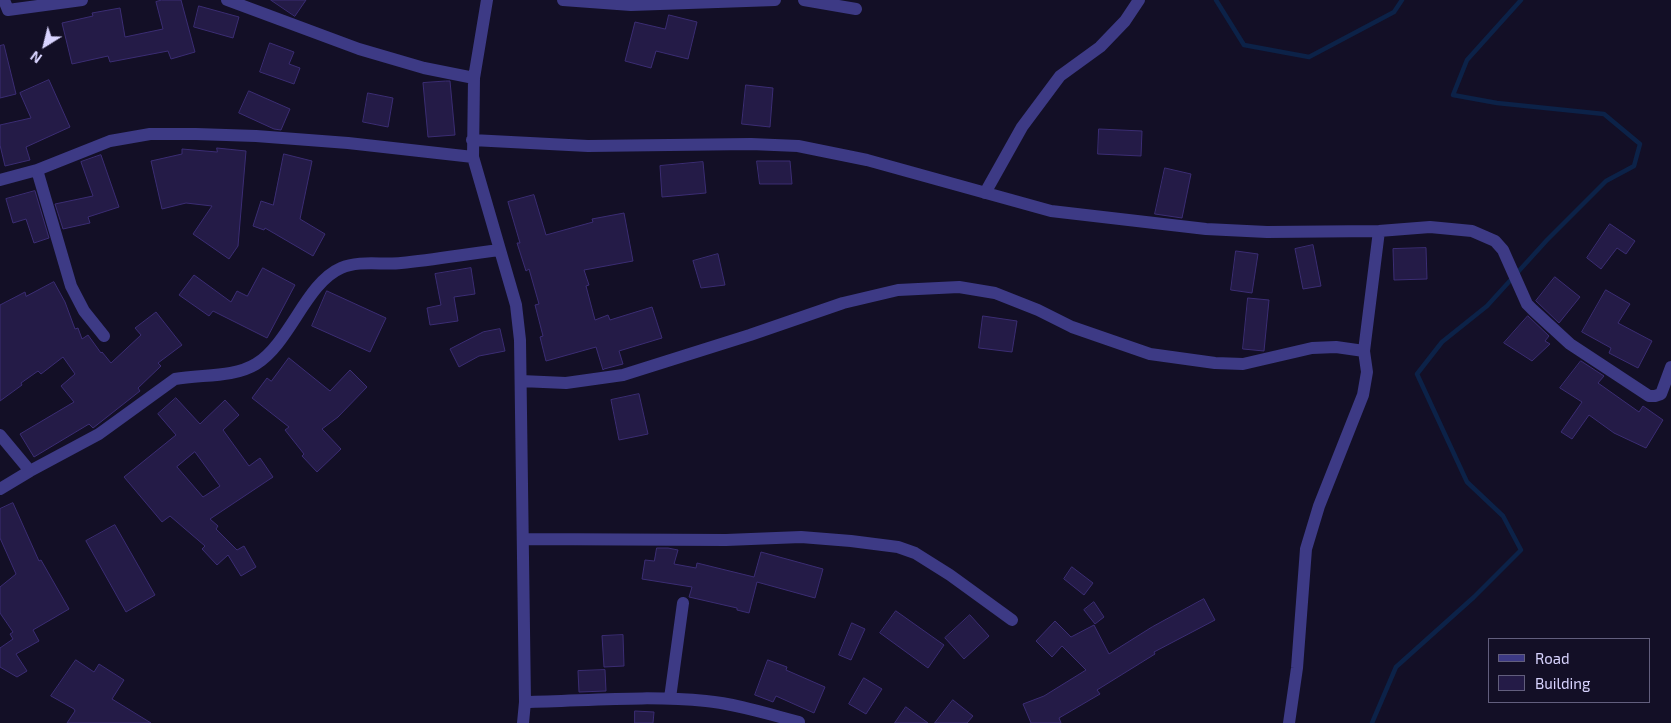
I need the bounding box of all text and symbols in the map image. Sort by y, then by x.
north arrow [20,20,70,70]
text: N [27,48,45,67]
legend [1488,638,1651,703]
text: Road [1535,649,1570,667]
text: Building [1535,674,1590,692]

